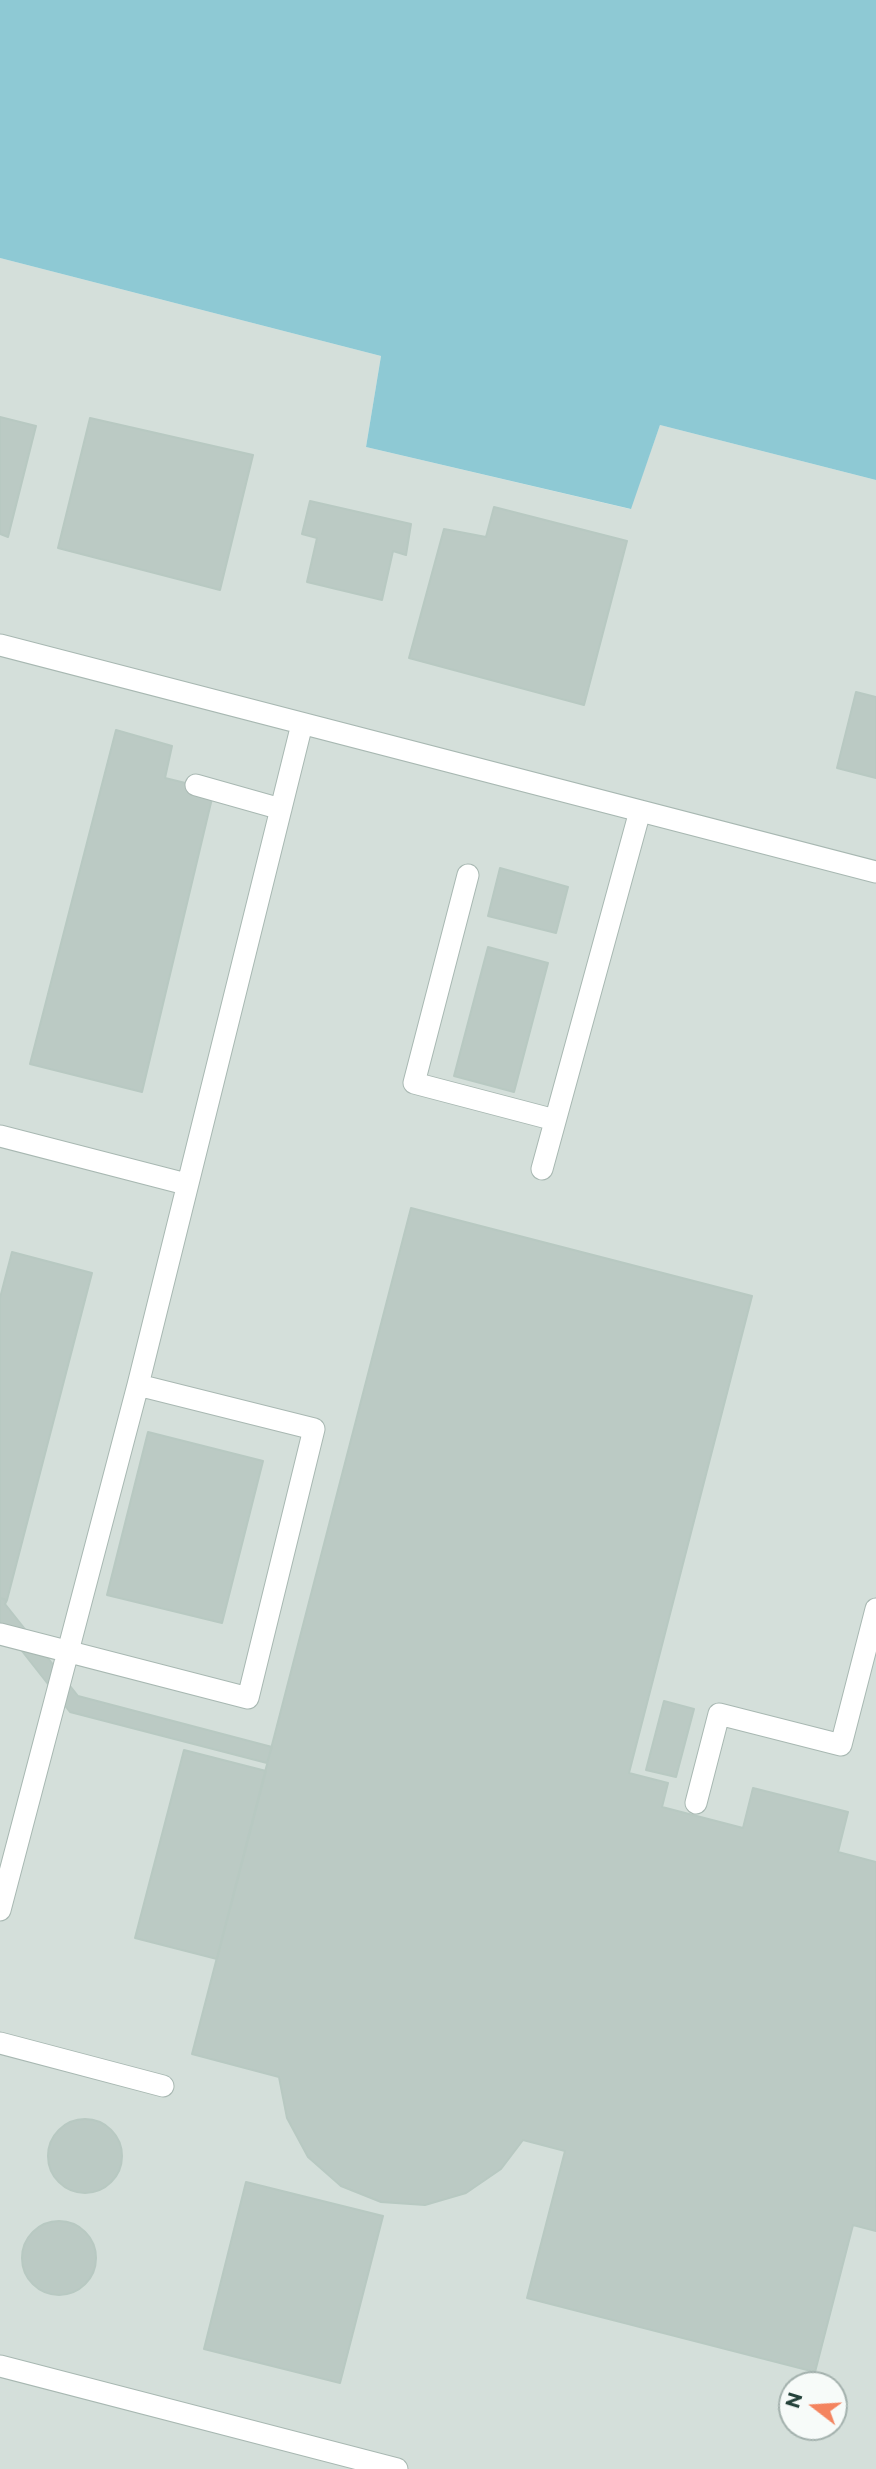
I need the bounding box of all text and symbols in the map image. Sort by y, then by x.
north arrow [778,2371,848,2441]
text: N [781,2390,808,2411]

